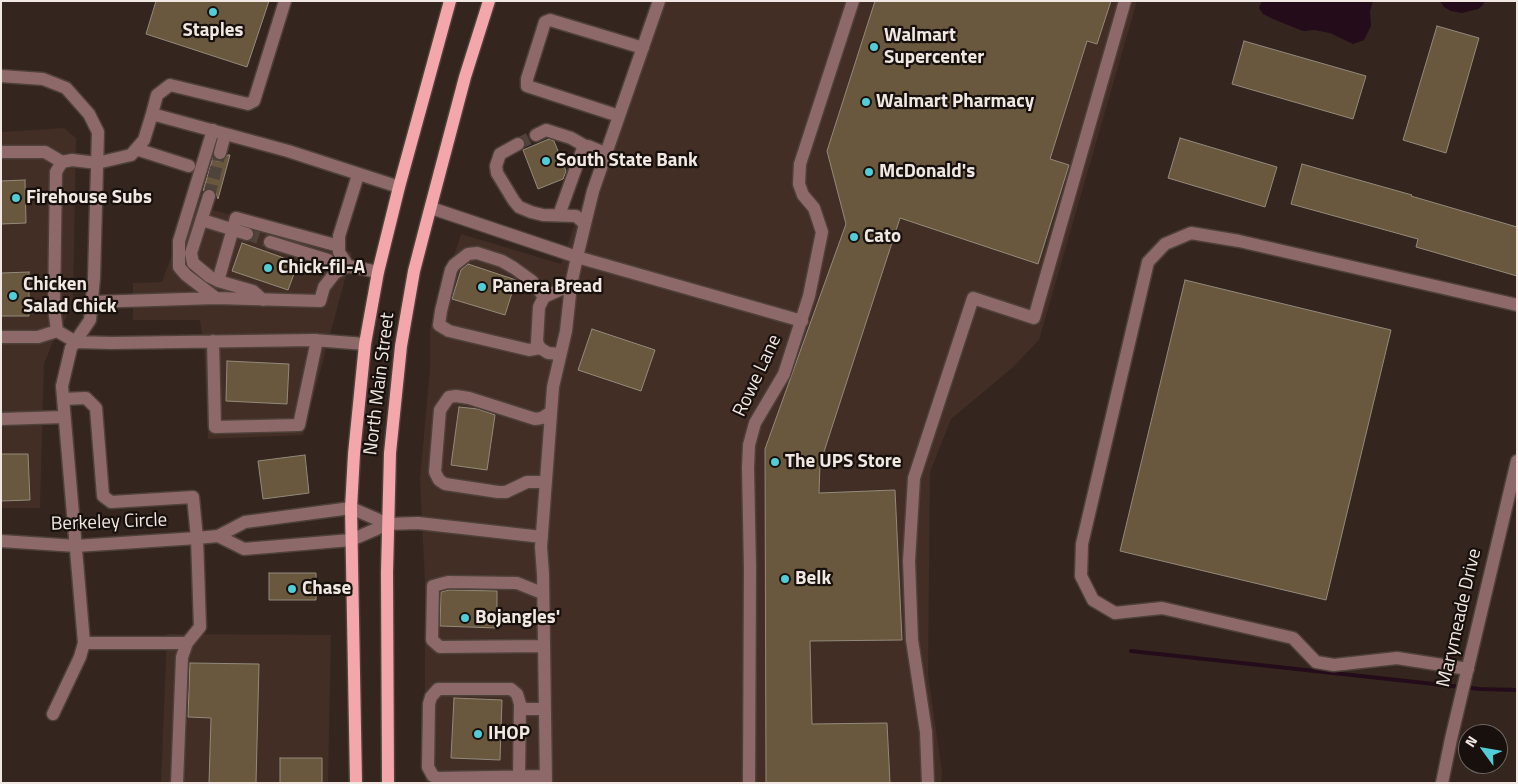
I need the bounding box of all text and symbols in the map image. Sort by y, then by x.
marker: Staples [207,6,219,18]
place label: Staples [183,20,243,42]
place label: Walmart Supercenter [884,25,984,69]
marker: Walmart Supercenter [868,41,880,53]
place label: Walmart Pharmacy [876,91,1034,113]
marker: Walmart Pharmacy [860,96,872,108]
place label: South State Bank [556,150,698,172]
marker: South State Bank [540,155,552,167]
place label: McDonald's [879,161,975,183]
marker: McDonald's [863,166,875,178]
place label: Firehouse Subs [26,187,152,209]
marker: Firehouse Subs [10,192,22,204]
place label: Cato [864,226,901,248]
marker: Cato [848,231,860,243]
place label: Chick-fil-A [278,257,365,279]
marker: Chick-fil-A [262,262,274,274]
place label: Chicken Salad Chick [23,274,116,318]
place label: Panera Bread [492,276,602,298]
marker: Panera Bread [476,281,488,293]
marker: Chicken Salad Chick [7,290,19,302]
street label: North Main Street [360,311,400,457]
street label: Rowe Lane [729,331,787,421]
place label: The UPS Store [785,451,902,473]
marker: The UPS Store [769,456,781,468]
street label: Berkeley Circle [50,510,168,536]
street label: Marymeade Drive [1433,546,1487,690]
place label: Belk [795,568,831,590]
marker: Belk [779,573,791,585]
place label: Chase [302,578,351,600]
marker: Chase [286,583,298,595]
place label: Bojangles' [475,607,560,629]
marker: Bojangles' [459,612,471,624]
place label: IHOP [488,723,530,745]
north arrow [1458,724,1508,774]
marker: IHOP [472,728,484,740]
text: N [1459,732,1482,751]

